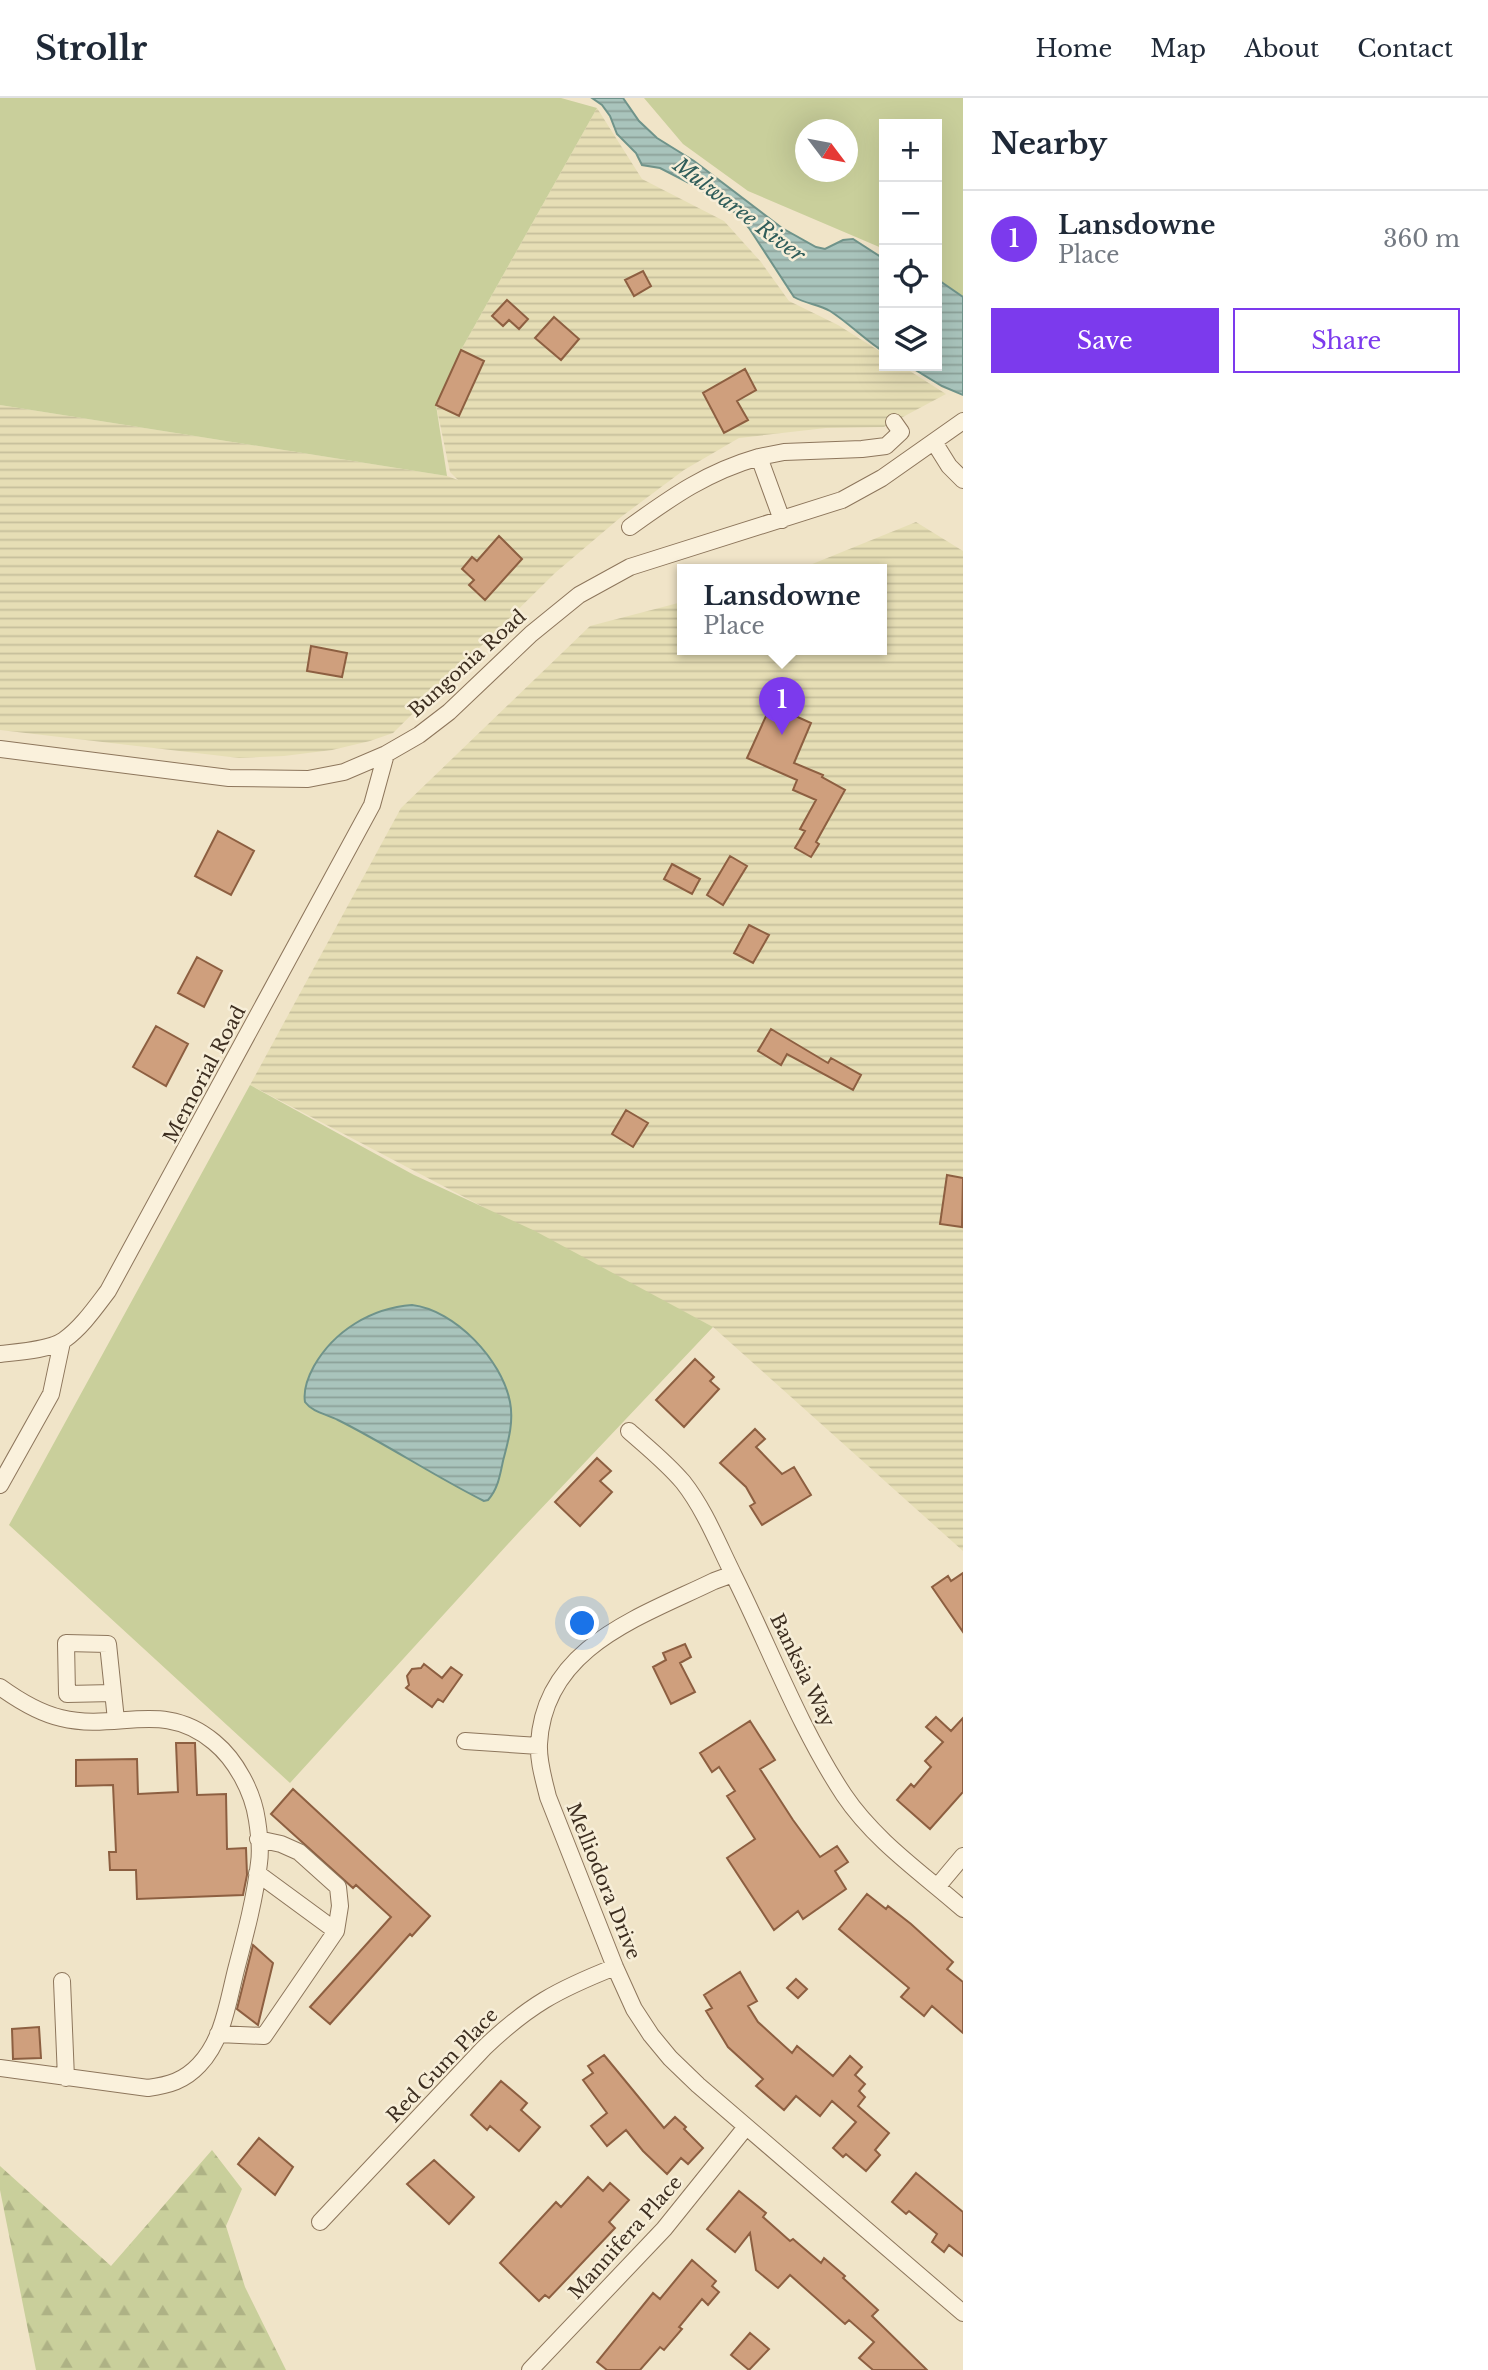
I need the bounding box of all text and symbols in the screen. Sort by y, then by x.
text: Strollr [35,28,147,69]
text: Home [1036,34,1112,63]
text: Map [1150,34,1206,63]
text: About [1244,34,1319,63]
text: Contact [1357,34,1453,63]
north arrow [795,119,858,182]
map controls [879,119,942,371]
button: + [879,119,942,182]
text: Nearby [991,125,1107,162]
water label: Mulwaree River [667,151,811,269]
button: − [879,182,942,245]
text: Lansdowne [1058,209,1215,241]
text: 1 [1009,225,1019,253]
text: 360 m [1383,225,1460,253]
text: Place [1058,241,1120,269]
button: locate [879,245,942,308]
button: layers [879,308,942,371]
button: Save [991,308,1219,373]
button: Share [1233,308,1460,373]
popup [677,564,887,655]
text: Lansdowne [703,580,861,612]
street label: Bungonia Road [404,605,531,722]
text: Place [703,612,765,640]
pin: 1 [759,677,805,735]
street label: Memorial Road [159,1001,250,1147]
your location [565,1606,599,1640]
street label: Banksia Way [765,1610,840,1731]
street label: Melliodora Drive [562,1800,645,1963]
street label: Red Gum Place [382,2003,503,2127]
street label: Mannifera Place [564,2171,687,2304]

